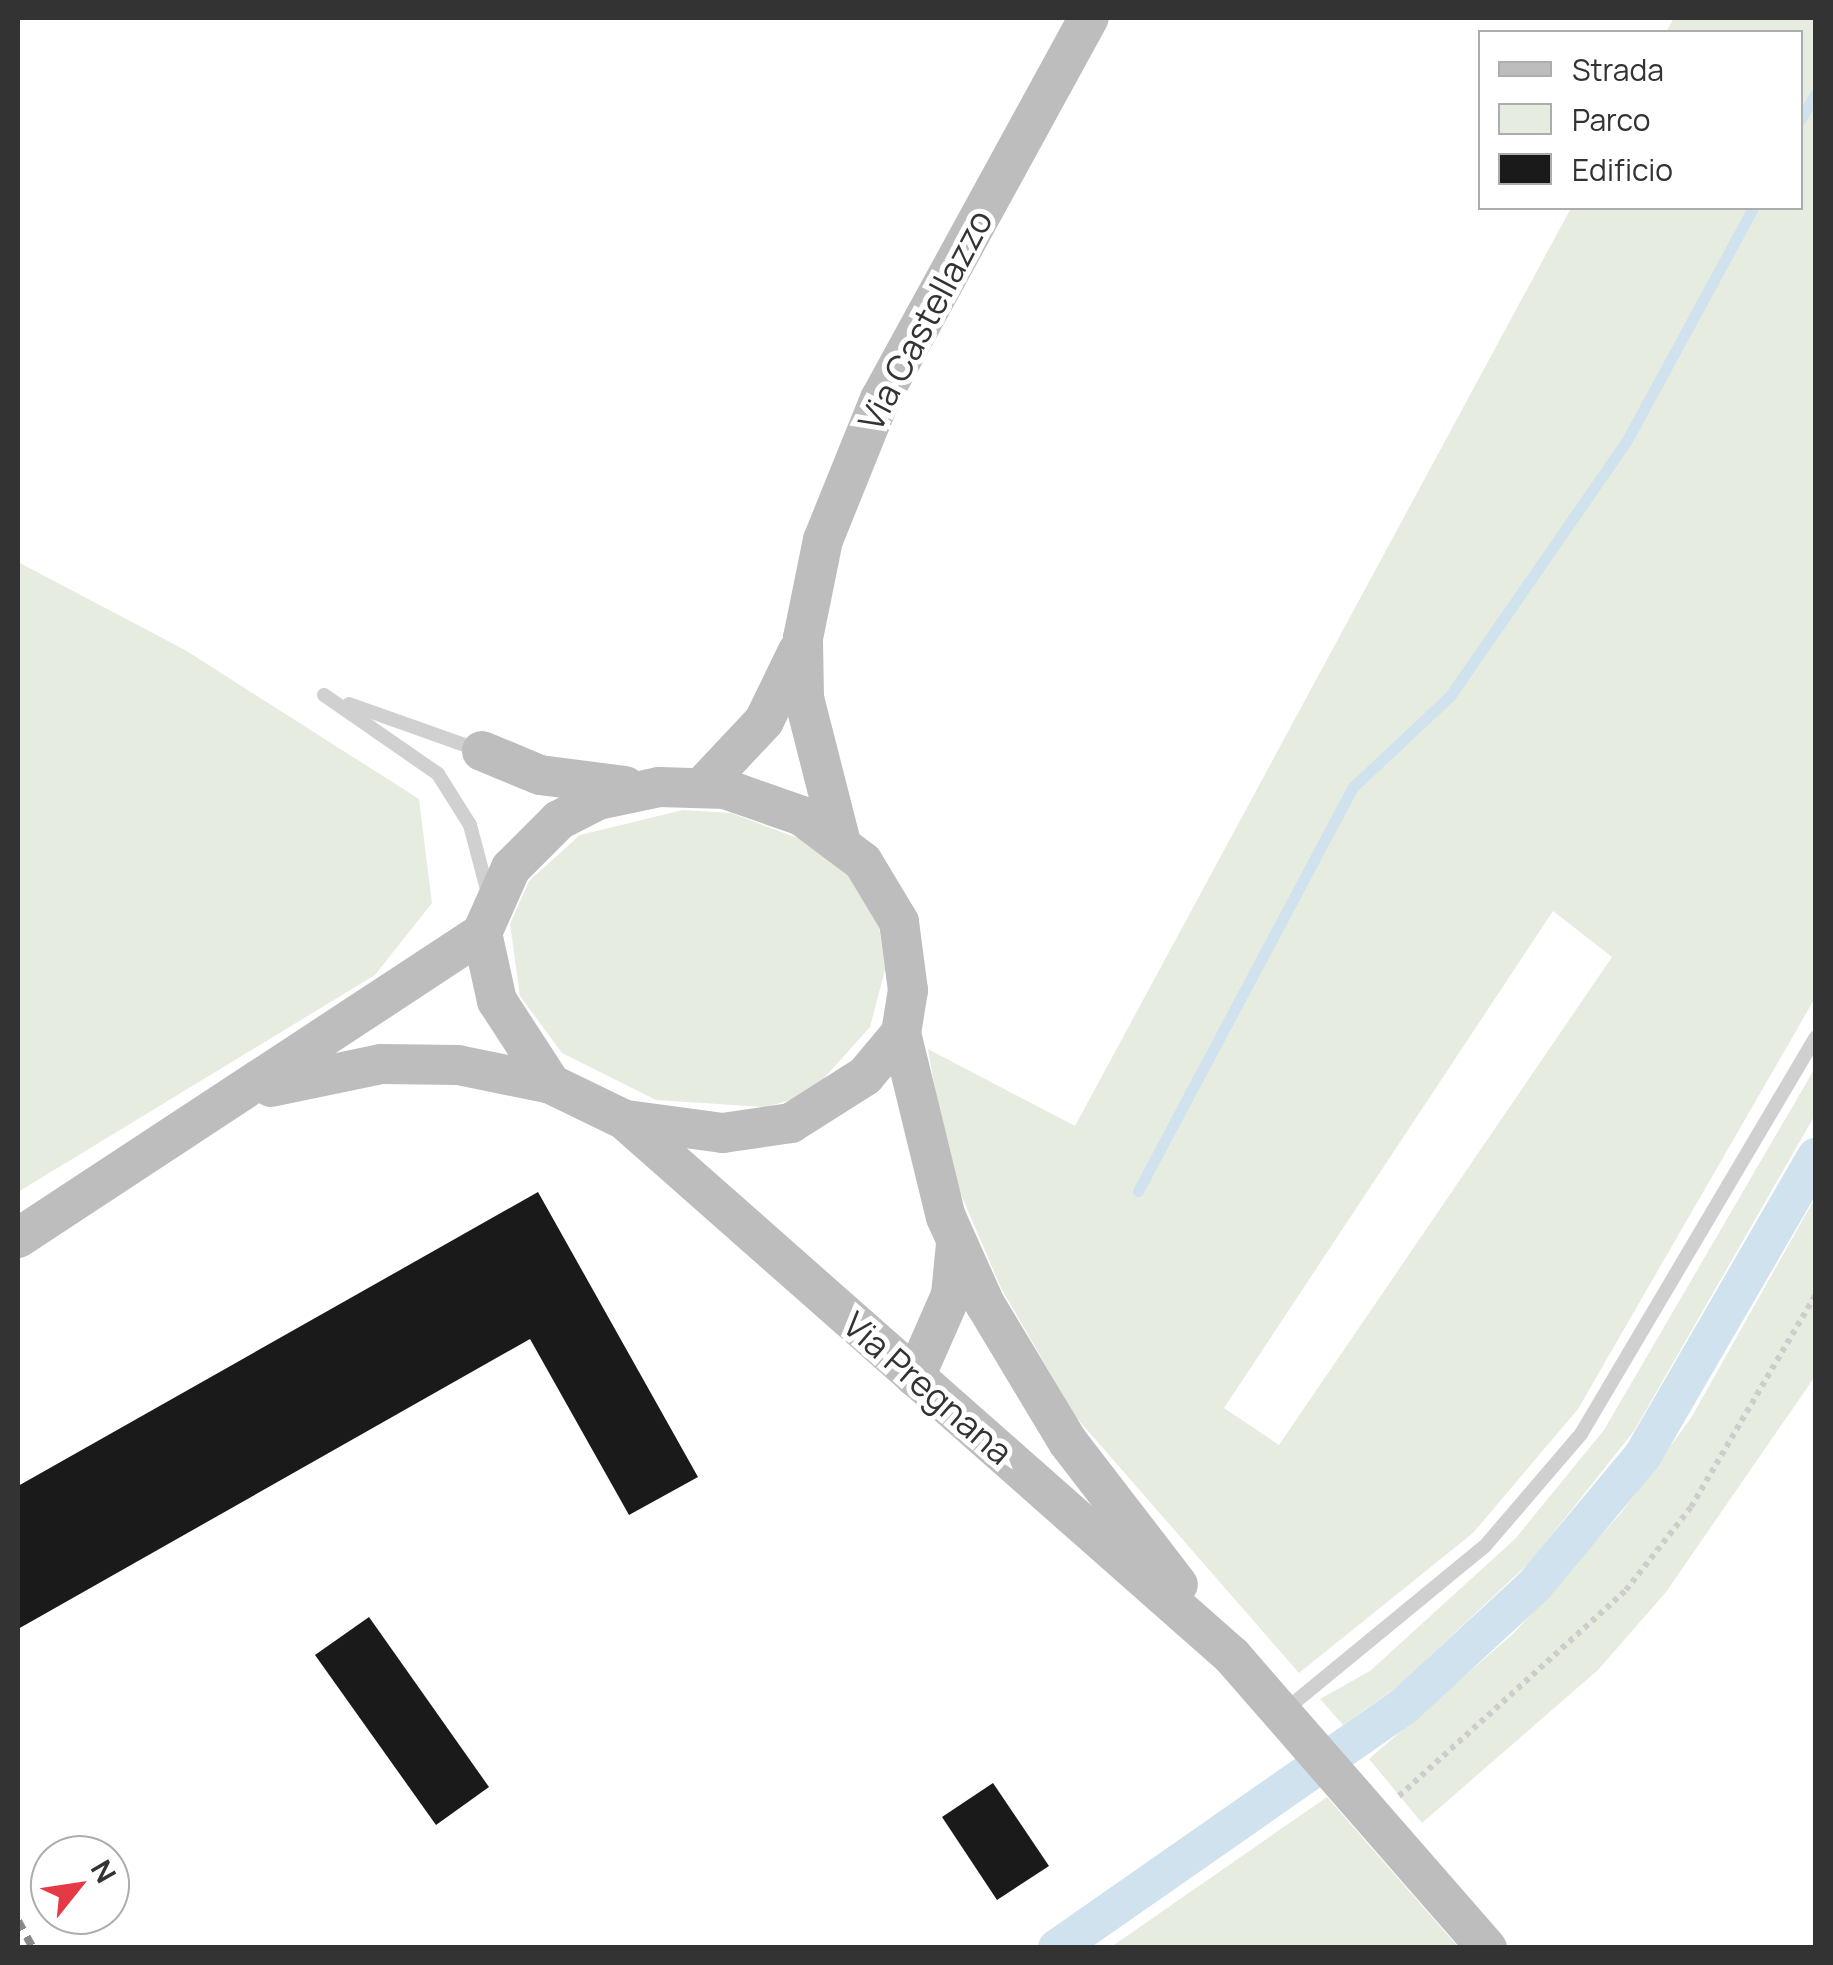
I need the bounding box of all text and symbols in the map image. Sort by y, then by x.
legend [1478,30,1803,210]
text: Strada [1572,49,1664,90]
text: Parco [1572,99,1651,140]
text: Edificio [1572,149,1673,190]
street label: Via Castellazzo [849,202,1001,438]
street label: Via Pregnana [835,1303,1021,1473]
north arrow [30,1835,130,1935]
text: N [83,1853,126,1889]

